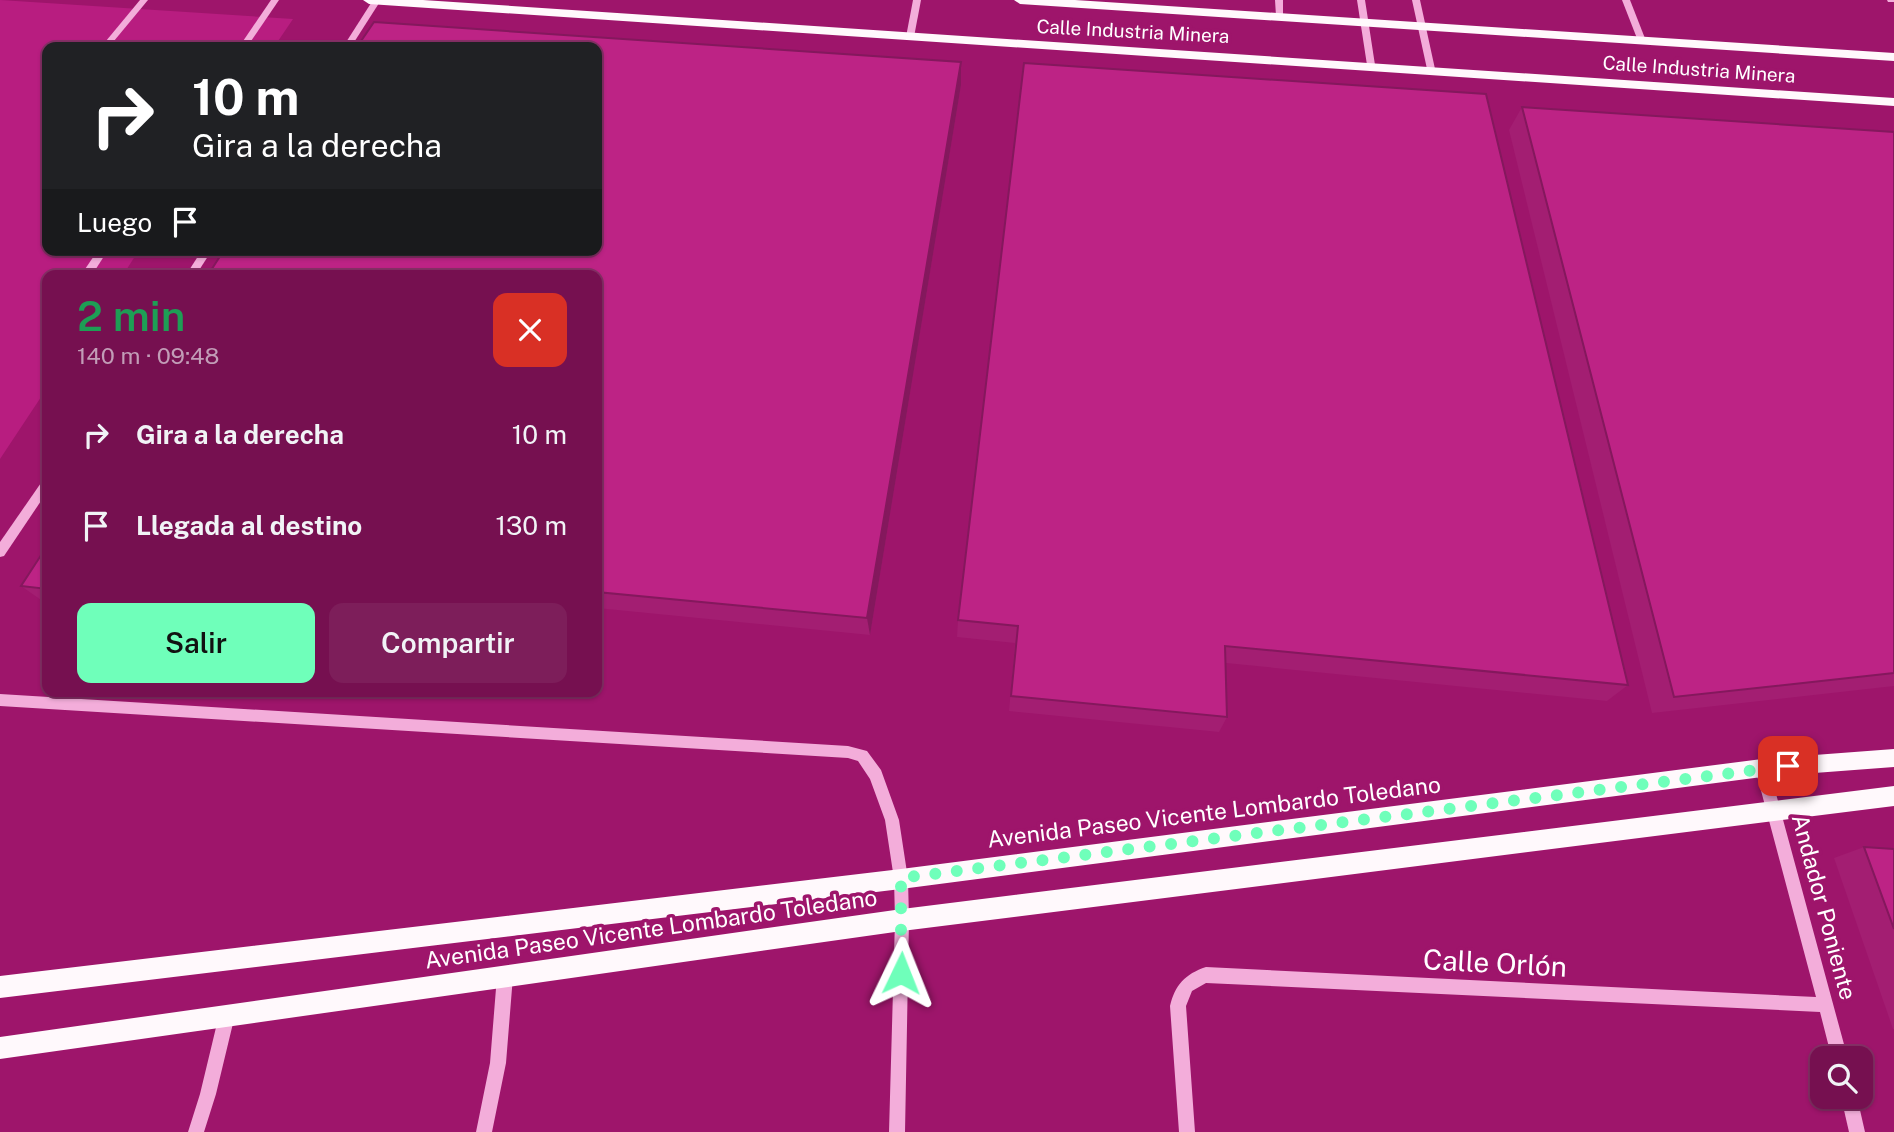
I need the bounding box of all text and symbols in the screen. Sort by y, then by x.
street label: Calle Industria Minera [1036,15,1230,47]
street label: Calle Industria Minera [1602,51,1796,87]
text: 10 m [192,68,299,126]
icon: right [77,70,168,161]
text: Gira a la derecha [192,127,442,164]
icon: arrive [166,203,204,241]
text: Luego [77,207,152,238]
text: 2 min [77,291,185,340]
button: close [493,293,567,367]
text: 140 m · 09:48 [77,342,219,369]
icon: right [77,416,115,454]
text: Gira a la derecha [136,419,344,450]
text: 10 m [512,419,567,450]
icon: arrive [77,507,115,545]
text: Llegada al destino [136,510,362,541]
text: 130 m [495,510,567,541]
button: Salir [77,603,315,683]
button: Compartir [329,603,567,683]
pin [1758,736,1818,796]
icon: arrive [1769,747,1807,785]
street label: Avenida Paseo Vicente Lombardo Toledano [986,770,1442,853]
street label: Andador Poniente [1787,811,1862,1003]
street label: Avenida Paseo Vicente Lombardo Toledano [423,883,879,974]
position arrow [864,936,938,1010]
street label: Calle Orlón [1422,942,1568,983]
map controls [1810,1046,1873,1109]
button: search [1810,1046,1873,1109]

